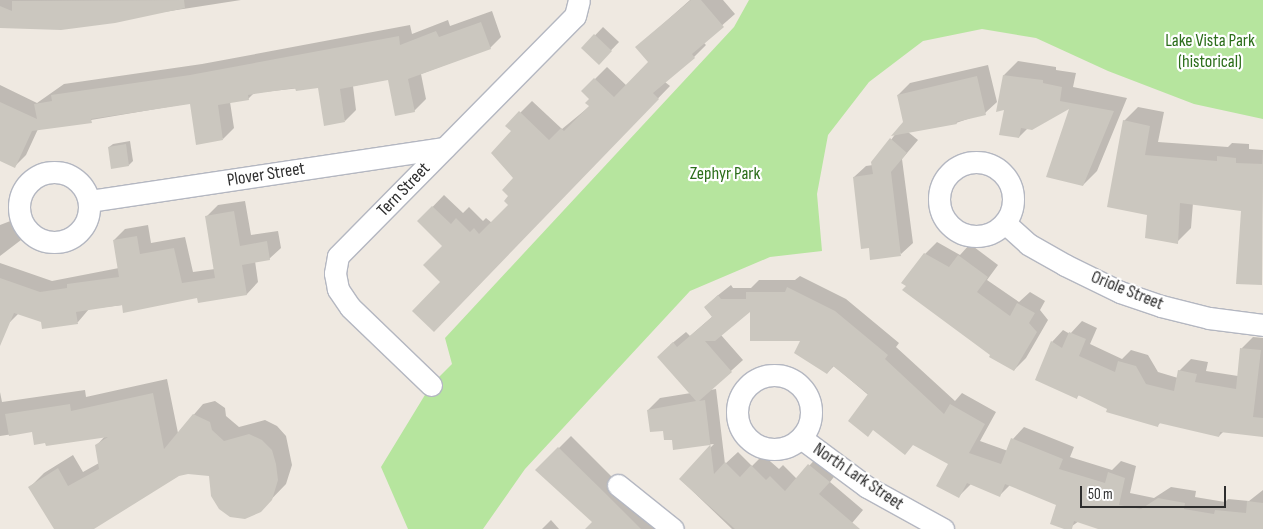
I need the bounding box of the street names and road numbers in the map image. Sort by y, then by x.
street label: Plover Street [226,158,306,192]
street label: Tern Street [373,158,435,222]
street label: Oriole Street [1088,267,1166,315]
street label: North Lark Street [809,439,907,515]

